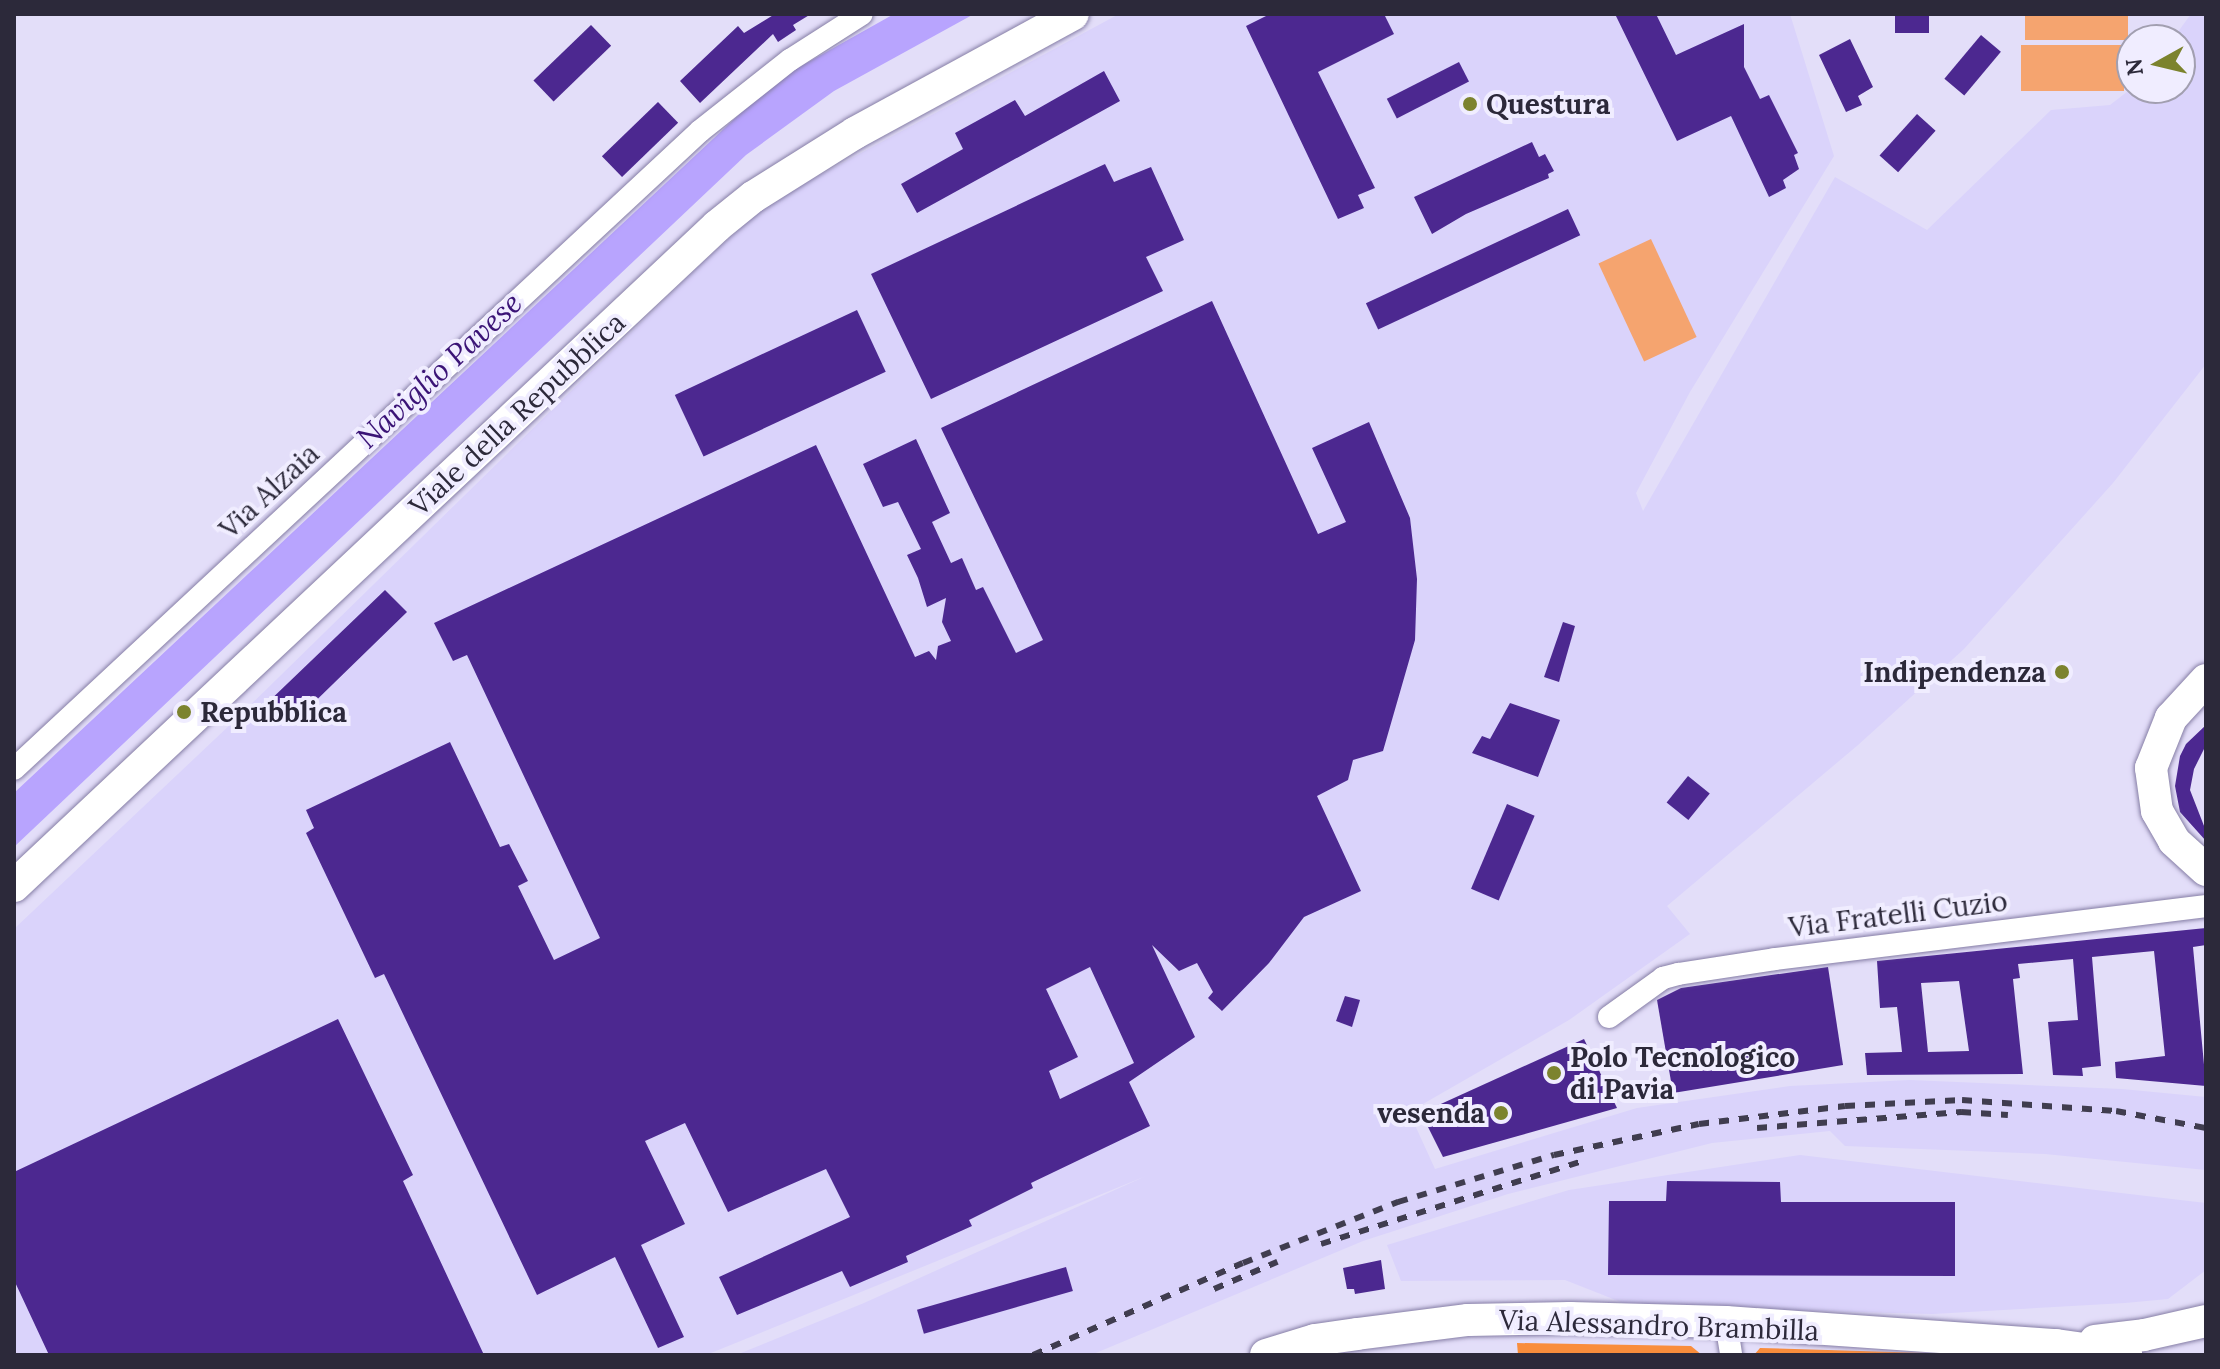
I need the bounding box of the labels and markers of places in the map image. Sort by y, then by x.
place label: Questura [1486,87,1610,121]
marker: Questura [1461,95,1479,113]
place label: Indipendenza [1863,655,2046,689]
marker: Indipendenza [2053,663,2071,681]
place label: Repubblica [200,695,347,729]
marker: Repubblica [175,703,193,721]
place label: Polo Tecnologico di Pavia [1570,1040,1795,1106]
marker: Polo Tecnologico di Pavia [1545,1064,1563,1082]
place label: vesenda [1377,1096,1485,1130]
marker: vesenda [1492,1104,1510,1122]

